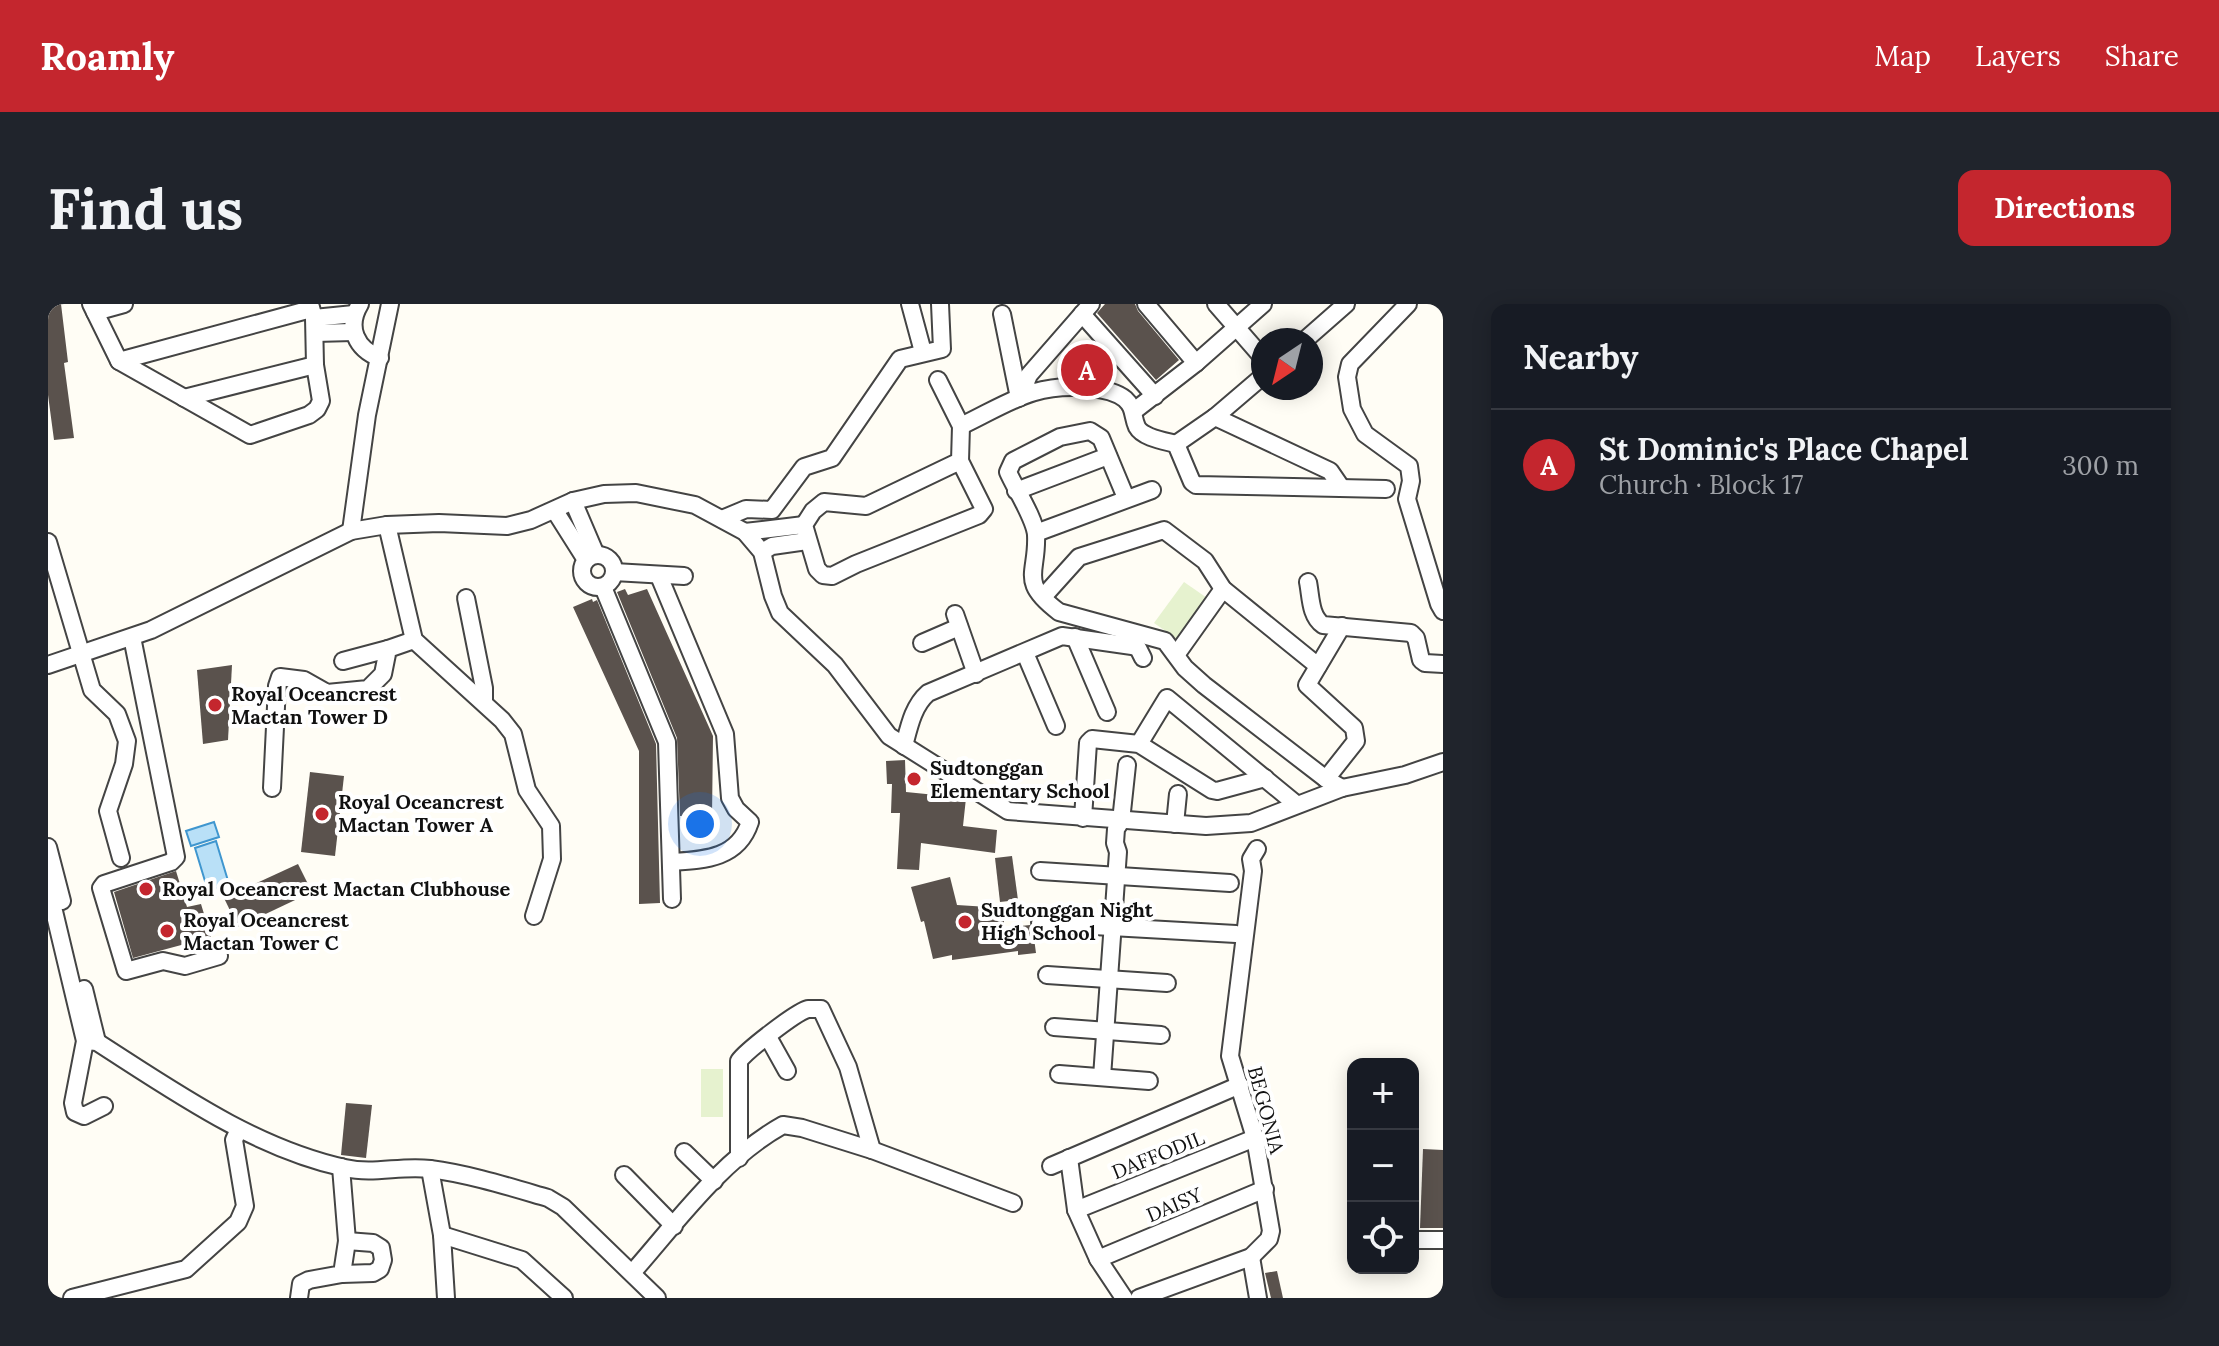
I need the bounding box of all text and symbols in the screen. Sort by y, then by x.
text: Roamly [40,32,174,80]
text: Map [1874,38,1931,74]
text: Layers [1975,38,2061,74]
text: Share [2105,38,2179,74]
button: Directions [1958,170,2171,246]
text: Find us [48,173,243,244]
north arrow [1251,328,1323,400]
text: Nearby [1523,335,1639,378]
pin: A [1061,340,1113,400]
text: St Dominic's Place Chapel [1599,430,1969,468]
text: A [1540,449,1558,482]
text: 300 m [2062,449,2139,482]
text: Church · Block 17 [1599,468,1803,501]
place label: Royal Oceancrest Mactan Tower D [231,681,398,729]
marker: Royal Oceancrest Mactan Tower D [206,696,224,714]
place label: Sudtonggan Elementary School [930,755,1110,803]
marker: Sudtonggan Elementary School [905,770,923,788]
place label: Royal Oceancrest Mactan Tower A [338,789,505,837]
your location [680,804,720,844]
marker: Royal Oceancrest Mactan Tower A [313,805,331,823]
place label: Royal Oceancrest Mactan Clubhouse [162,876,510,901]
marker: Royal Oceancrest Mactan Clubhouse [137,880,155,898]
place label: Sudtonggan Night High School [981,897,1154,945]
place label: Royal Oceancrest Mactan Tower C [183,907,350,955]
marker: Sudtonggan Night High School [956,913,974,931]
marker: Royal Oceancrest Mactan Tower C [158,922,176,940]
map controls [1347,1058,1419,1274]
button: + [1347,1058,1419,1130]
street label: BEGONIA [1243,1063,1290,1157]
street label: DAFFODIL [1108,1125,1208,1184]
button: − [1347,1130,1419,1202]
street label: DAISY [1142,1182,1206,1227]
button: locate [1347,1202,1419,1274]

